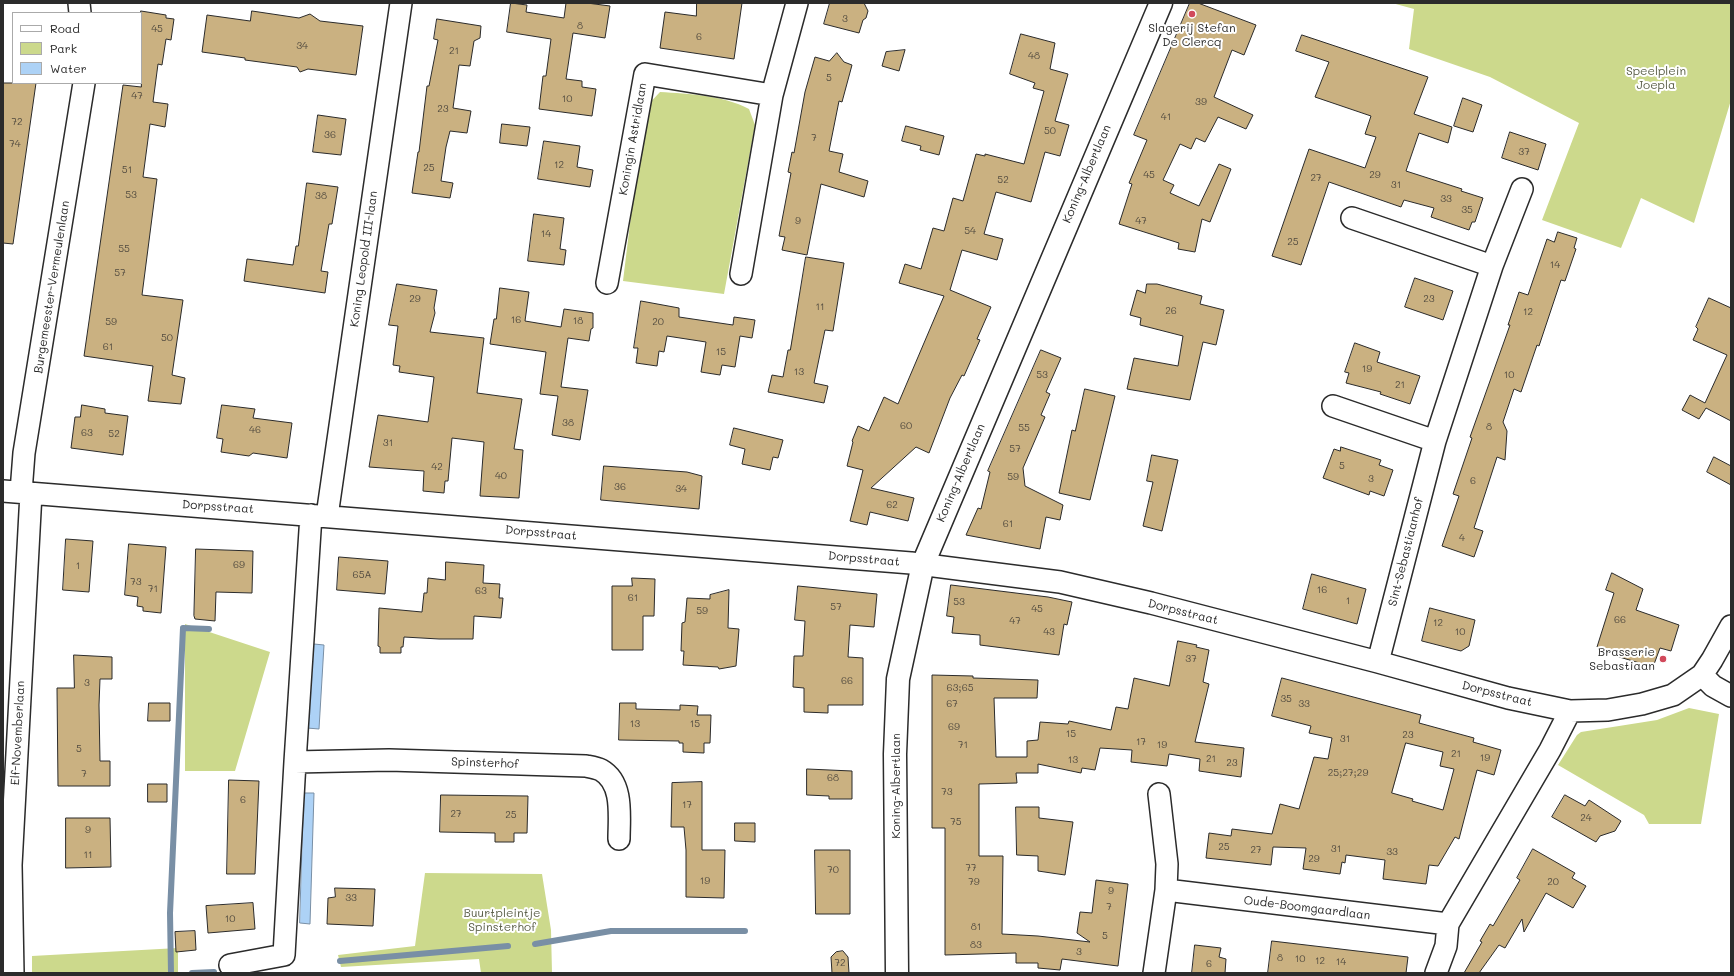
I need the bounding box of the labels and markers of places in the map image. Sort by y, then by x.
marker: Slagerij Stefan De Clercq [1187,9,1197,19]
place label: Slagerij Stefan De Clercq [1148,21,1236,49]
place label: Brasserie Sebastiaan [1589,645,1655,673]
marker: Brasserie Sebastiaan [1658,654,1668,664]

